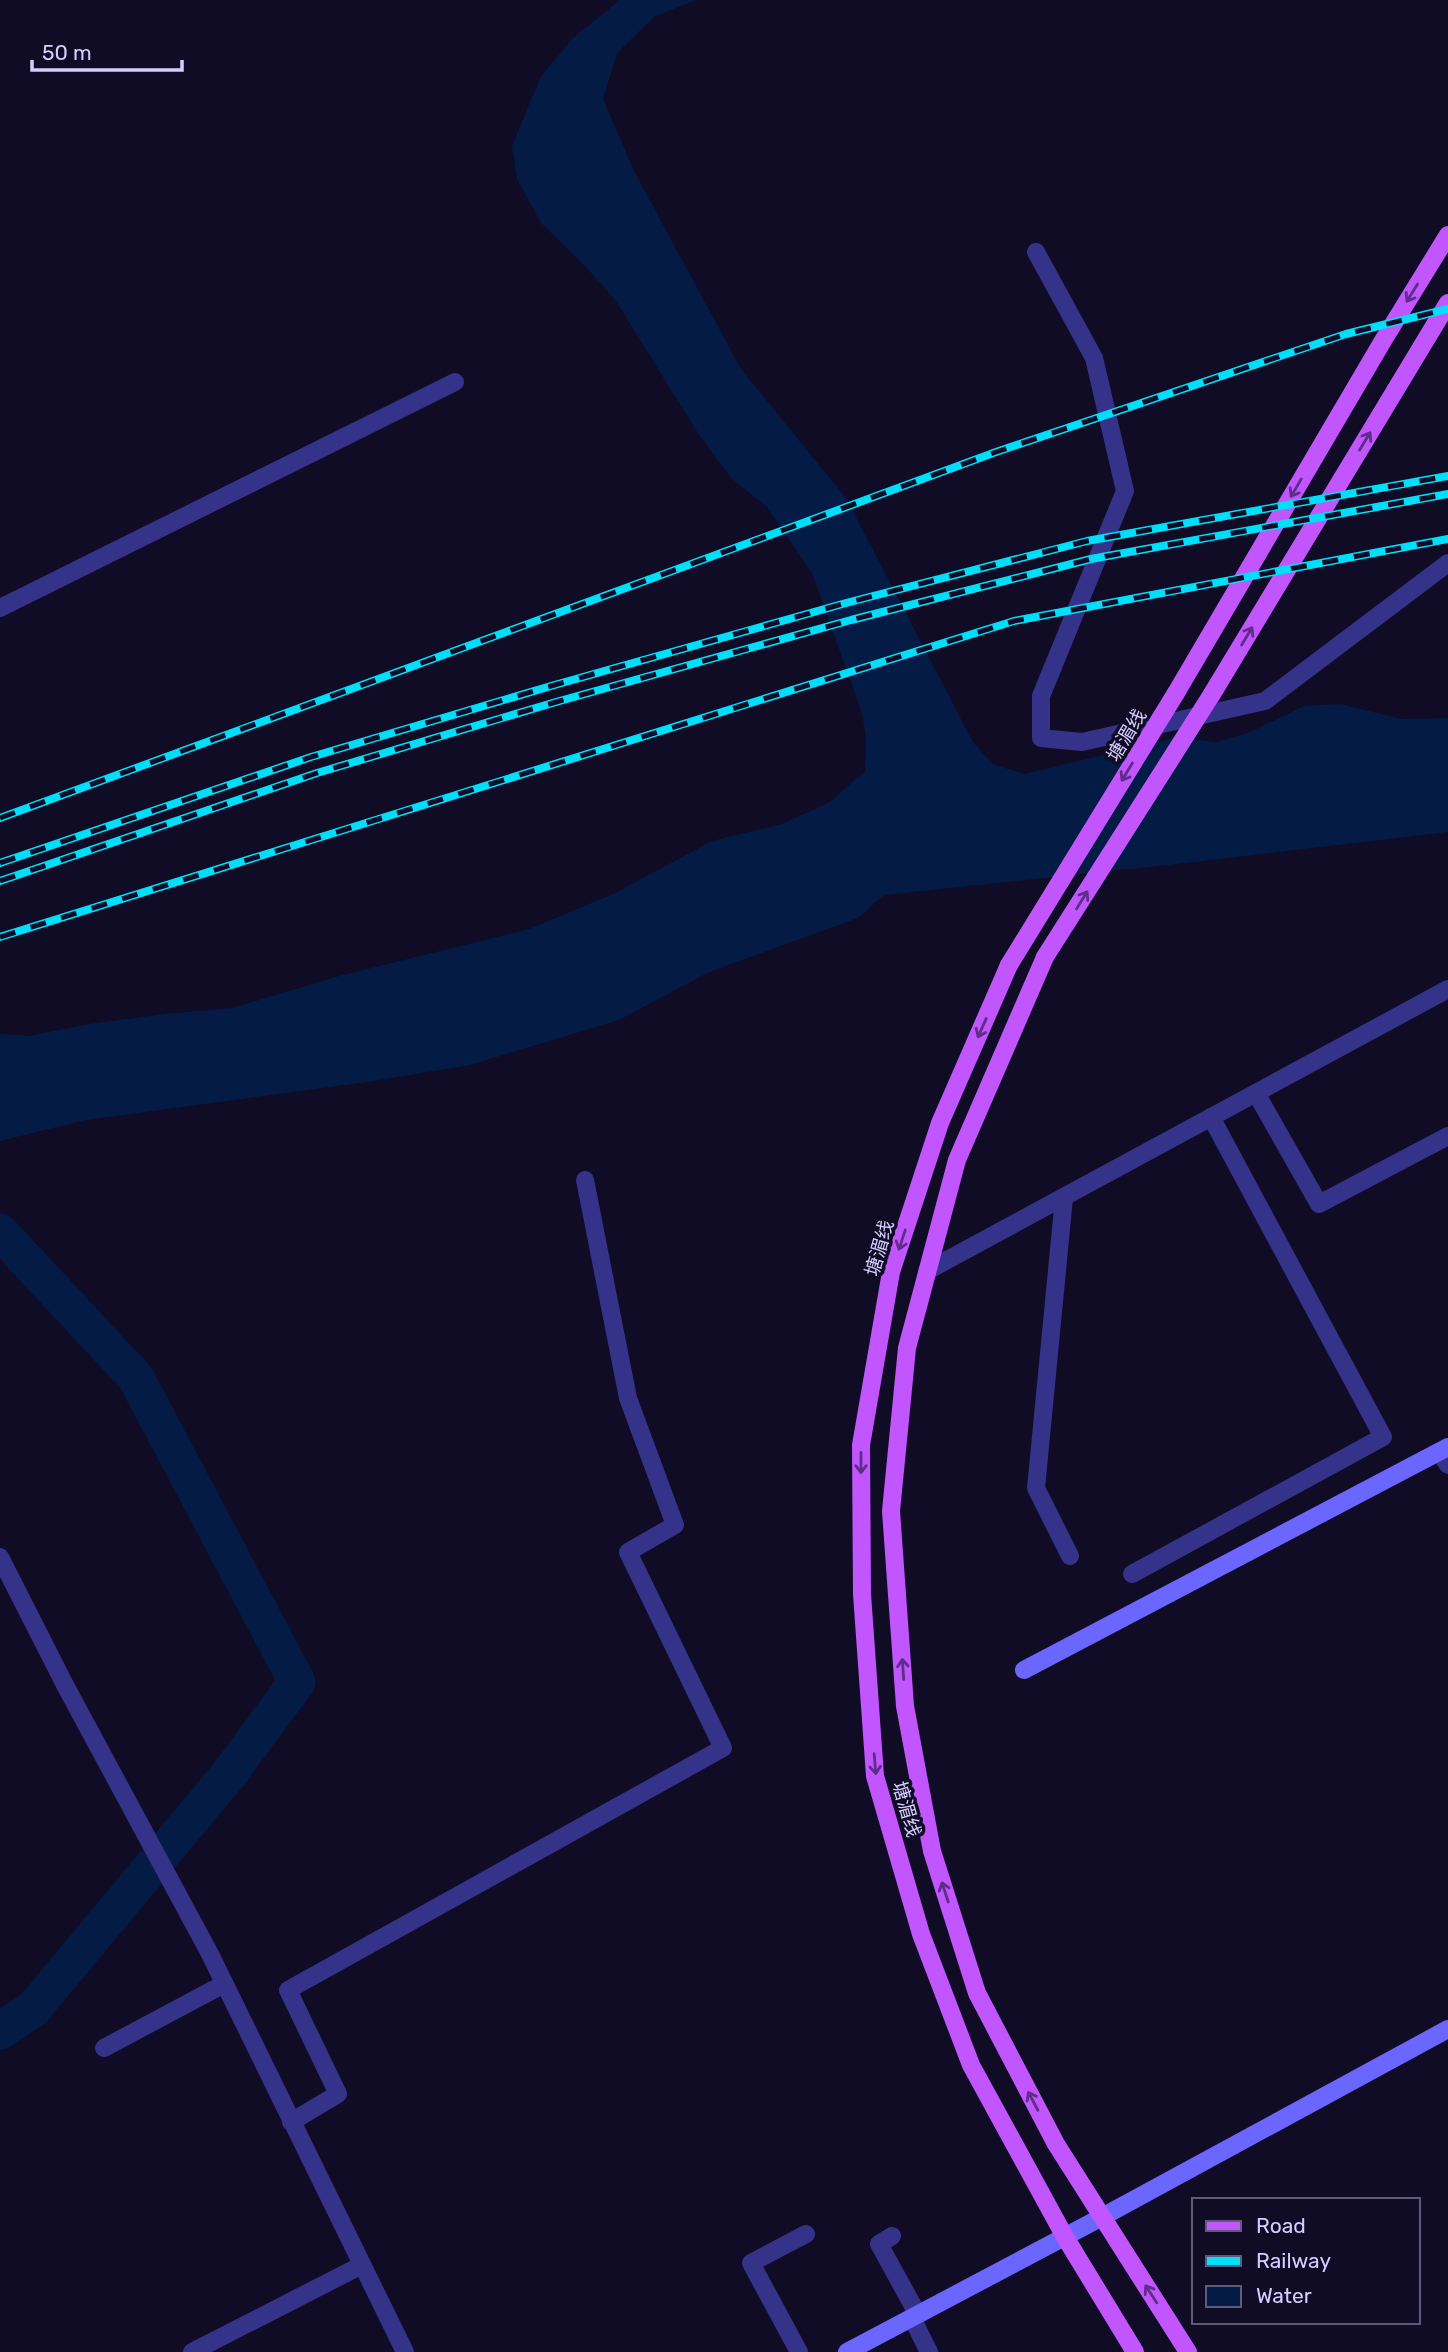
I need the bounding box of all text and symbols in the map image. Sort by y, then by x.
scale bar [32,28,182,72]
text: 50 m [42,40,92,65]
one-way arrow [1405,282,1419,302]
one-way arrow [1358,431,1372,451]
one-way arrow [1289,478,1303,498]
one-way arrow [1240,626,1254,646]
street label: 塘湄线 [1102,705,1151,766]
one-way arrow [1120,762,1134,782]
one-way arrow [1075,890,1089,910]
one-way arrow [975,1016,988,1038]
street label: 塘湄线 [861,1218,898,1279]
one-way arrow [895,1229,907,1251]
one-way arrow [854,1452,868,1475]
one-way arrow [896,1658,909,1681]
one-way arrow [869,1752,882,1775]
street label: 塘湄线 [888,1779,925,1840]
one-way arrow [937,1881,950,1903]
one-way arrow [1025,2091,1039,2111]
legend [1192,2198,1420,2324]
text: Road [1256,2213,1306,2238]
text: Railway [1256,2248,1331,2273]
text: Water [1256,2283,1312,2308]
one-way arrow [1144,2285,1158,2305]

